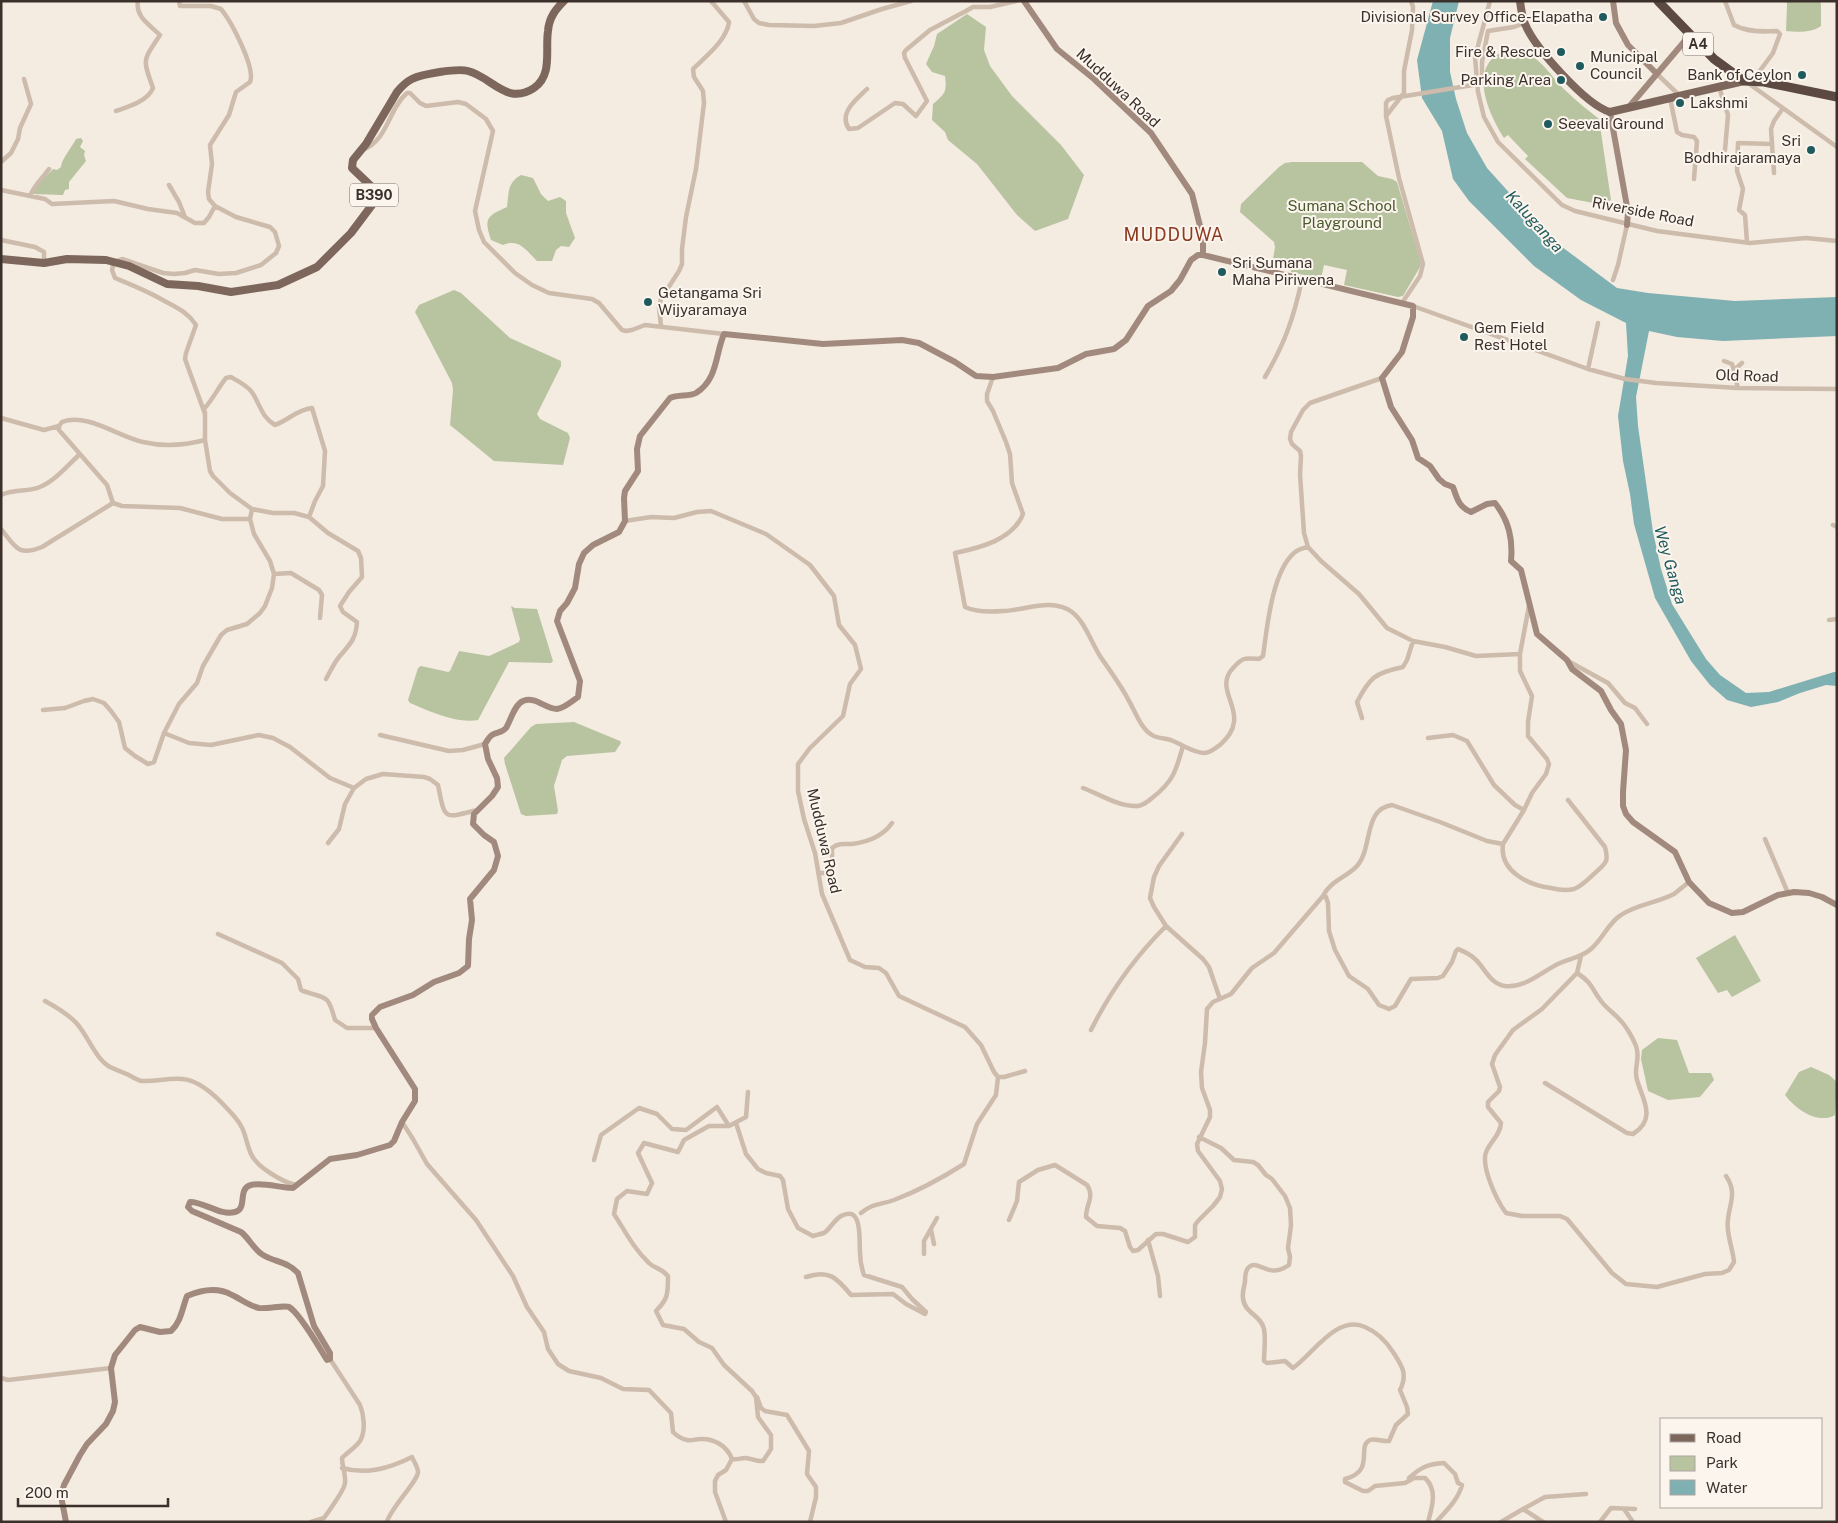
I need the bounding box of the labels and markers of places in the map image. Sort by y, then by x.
place label: Divisional Survey Office-Elapatha [1360,8,1593,25]
marker: Divisional Survey Office-Elapatha [1597,11,1609,23]
place label: Fire & Rescue [1455,43,1551,60]
marker: Fire & Rescue [1555,46,1567,58]
place label: Municipal Council [1590,48,1658,82]
marker: Municipal Council [1574,60,1586,72]
place label: Bank of Ceylon [1687,66,1792,83]
marker: Bank of Ceylon [1796,69,1808,81]
place label: Parking Area [1460,71,1551,88]
marker: Parking Area [1555,74,1567,86]
place label: Lakshmi [1690,94,1748,111]
marker: Lakshmi [1674,97,1686,109]
place label: Seevali Ground [1558,115,1664,132]
marker: Seevali Ground [1542,118,1554,130]
place label: Sri Bodhirajaramaya [1684,132,1801,166]
marker: Sri Bodhirajaramaya [1805,144,1817,156]
place label: Sri Sumana Maha Piriwena [1232,254,1334,288]
marker: Sri Sumana Maha Piriwena [1216,266,1228,278]
place label: Getangama Sri Wijyaramaya [658,284,762,318]
marker: Getangama Sri Wijyaramaya [642,296,654,308]
place label: Gem Field Rest Hotel [1474,319,1547,353]
marker: Gem Field Rest Hotel [1458,331,1470,343]

